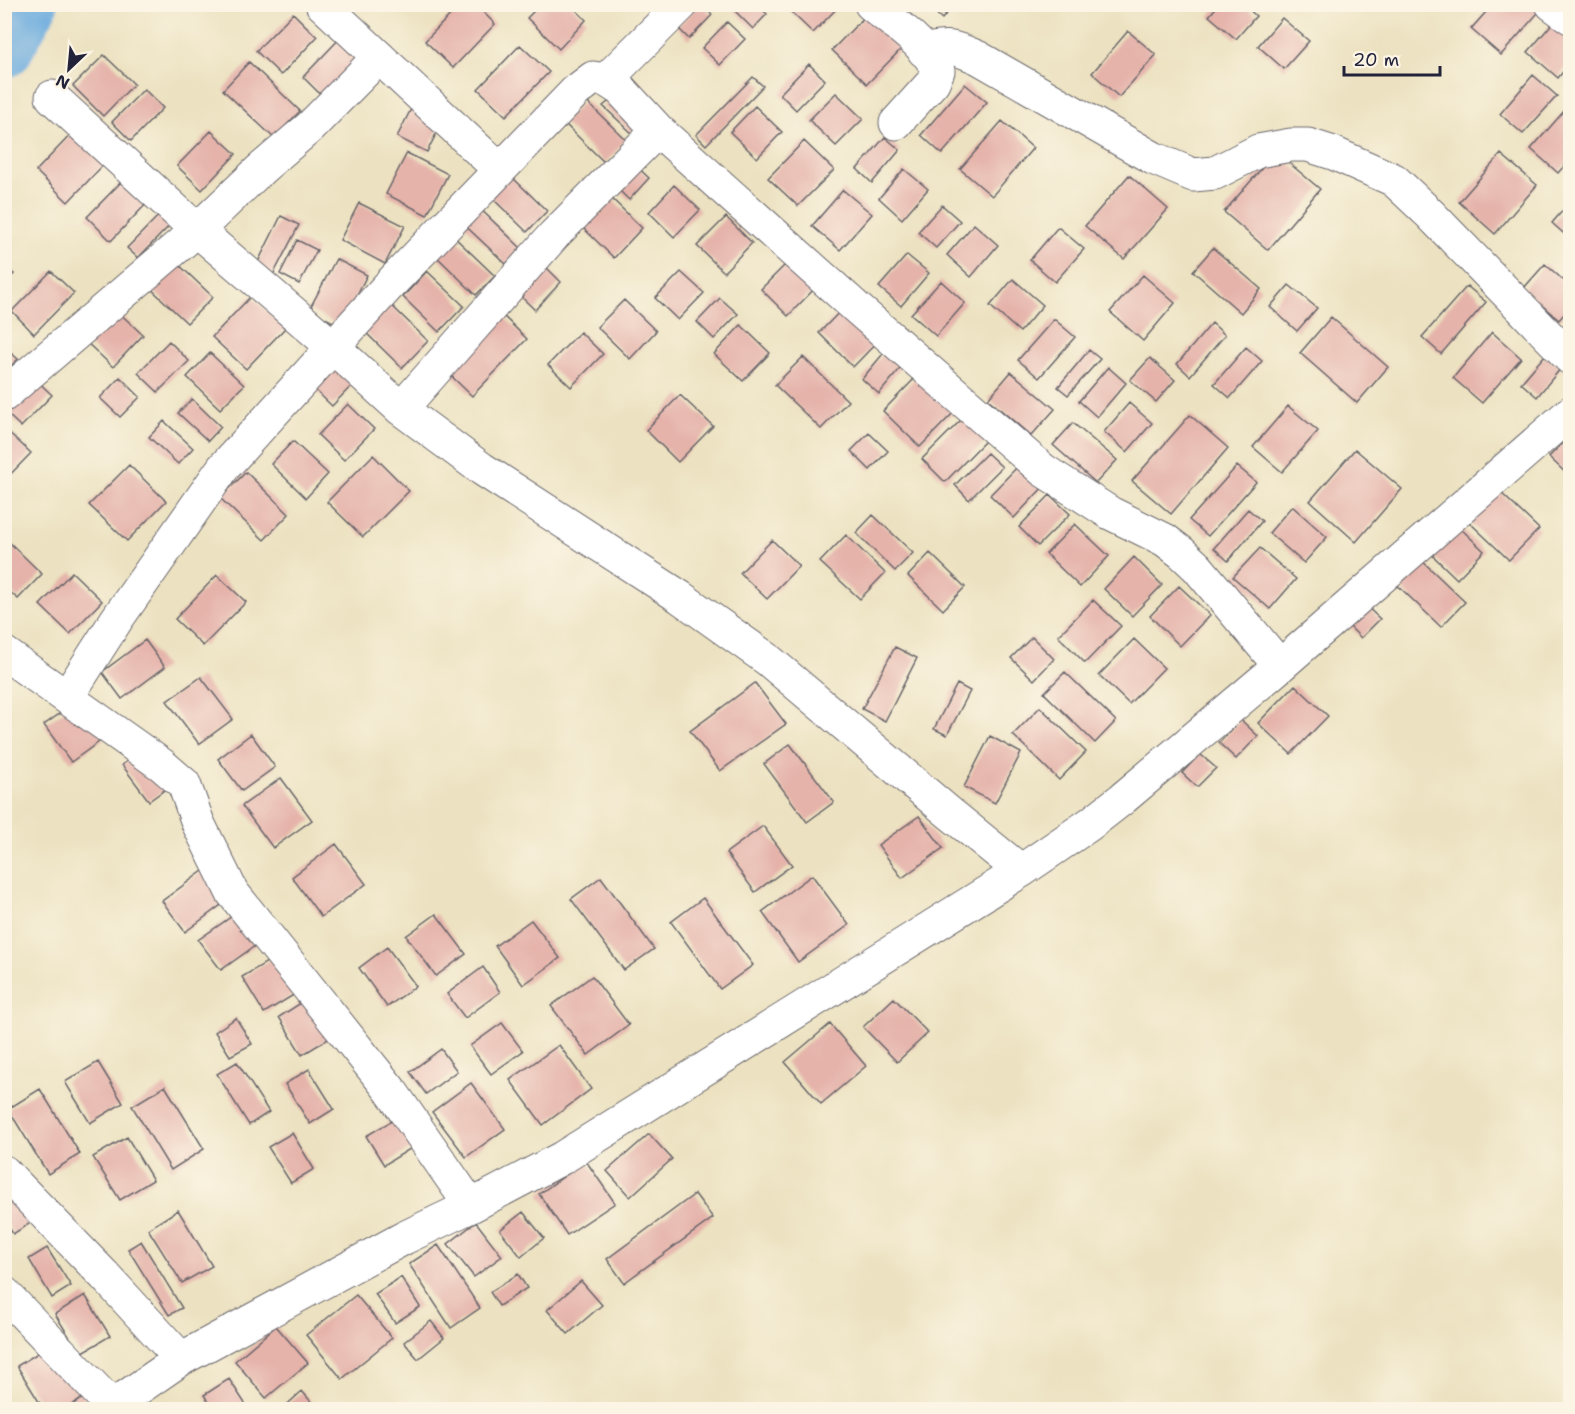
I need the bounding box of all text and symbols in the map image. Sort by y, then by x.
north arrow [39,39,99,99]
scale bar [1344,39,1440,77]
text: 20 m [1353,48,1399,72]
text: N [52,70,73,94]

